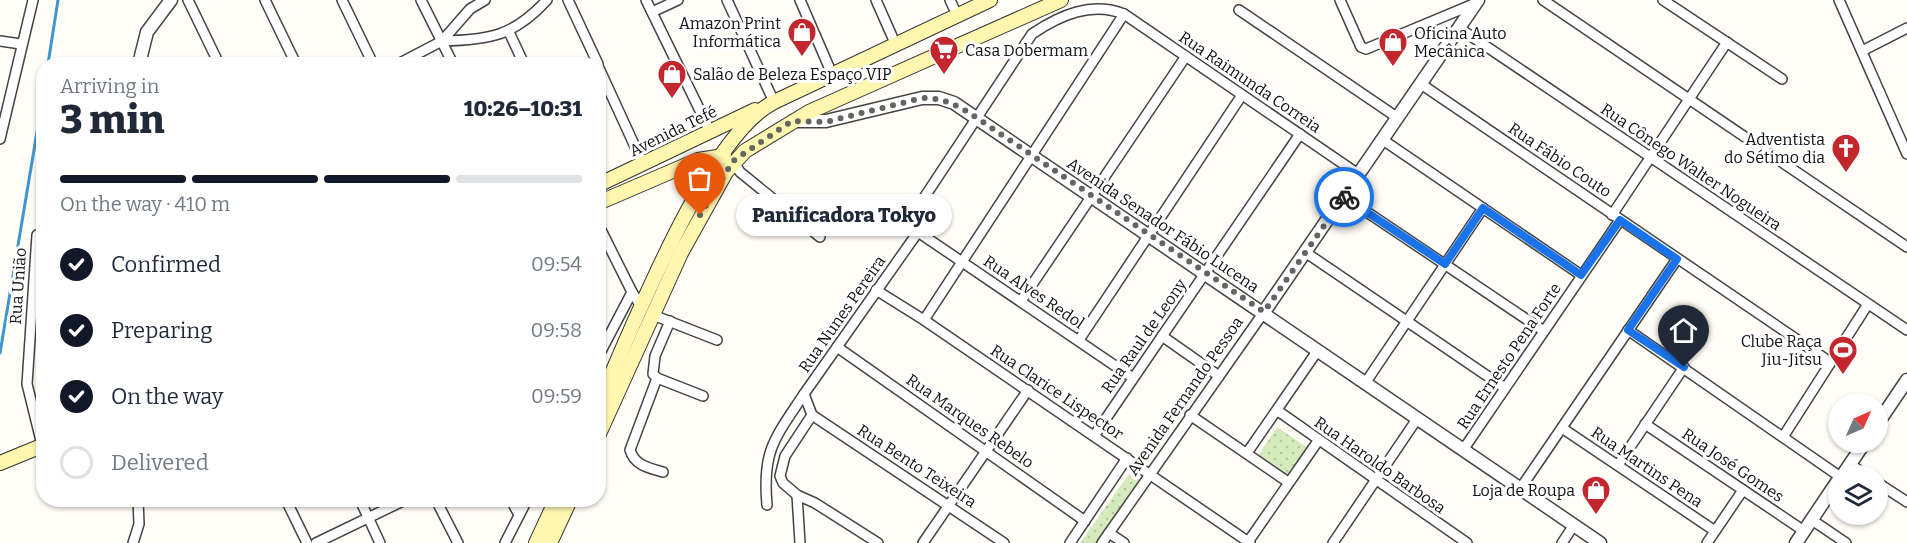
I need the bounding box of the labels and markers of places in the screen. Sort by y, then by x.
place label: Amazon Print Informática [679,14,781,51]
shop icon: Amazon Print Informática [786,16,818,58]
place label: Oficina Auto Mecânica [1414,24,1507,61]
shop icon: Oficina Auto Mecânica [1377,26,1409,68]
supermarket icon: Casa Dobermam [928,34,960,76]
place label: Casa Dobermam [965,41,1088,60]
shop icon: Salão de Beleza Espaço VIP [656,58,688,100]
place label: Salão de Beleza Espaço VIP [693,65,892,84]
place label: Adventista do Sétimo dia [1724,130,1825,167]
church icon: Adventista do Sétimo dia [1830,132,1862,174]
pin [674,153,725,215]
callout: Panificadora Tokyo [736,194,952,236]
pin [1658,305,1709,367]
place label: Clube Raça Jiu-Jitsu [1741,332,1822,369]
sports icon: Clube Raça Jiu-Jitsu [1827,334,1859,376]
shop icon: Loja de Roupa [1580,474,1612,516]
place label: Loja de Roupa [1472,481,1575,500]

